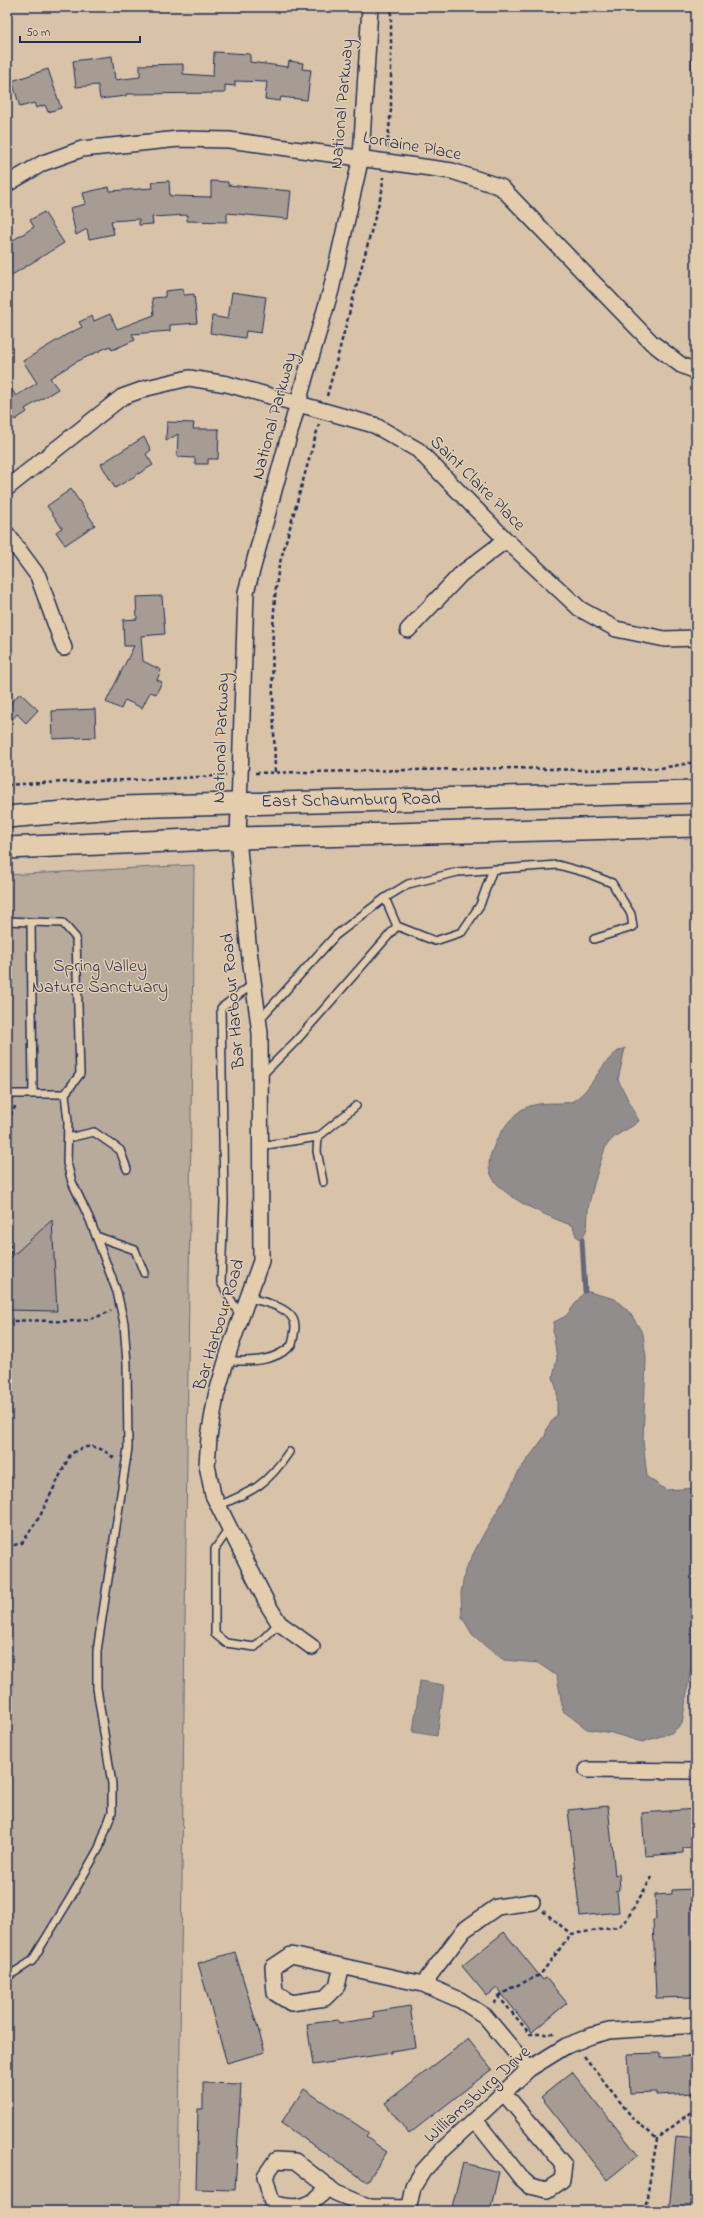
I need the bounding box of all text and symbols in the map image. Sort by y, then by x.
scale bar [20,18,140,44]
text: 50 m [26,24,50,42]
street label: National Parkway [324,38,362,170]
street label: Lorraine Place [361,126,464,169]
street label: National Parkway [246,350,304,482]
street label: Saint Claire Place [423,430,531,538]
street label: National Parkway [207,672,237,804]
street label: East Schaumburg Road [261,786,441,817]
street label: Bar Harbour Road [215,932,253,1071]
park label: Spring Valley Nature Sanctuary [32,954,168,1001]
street label: Bar Harbour Road [187,1256,252,1395]
street label: Williamsburg Drive [419,2039,538,2151]

